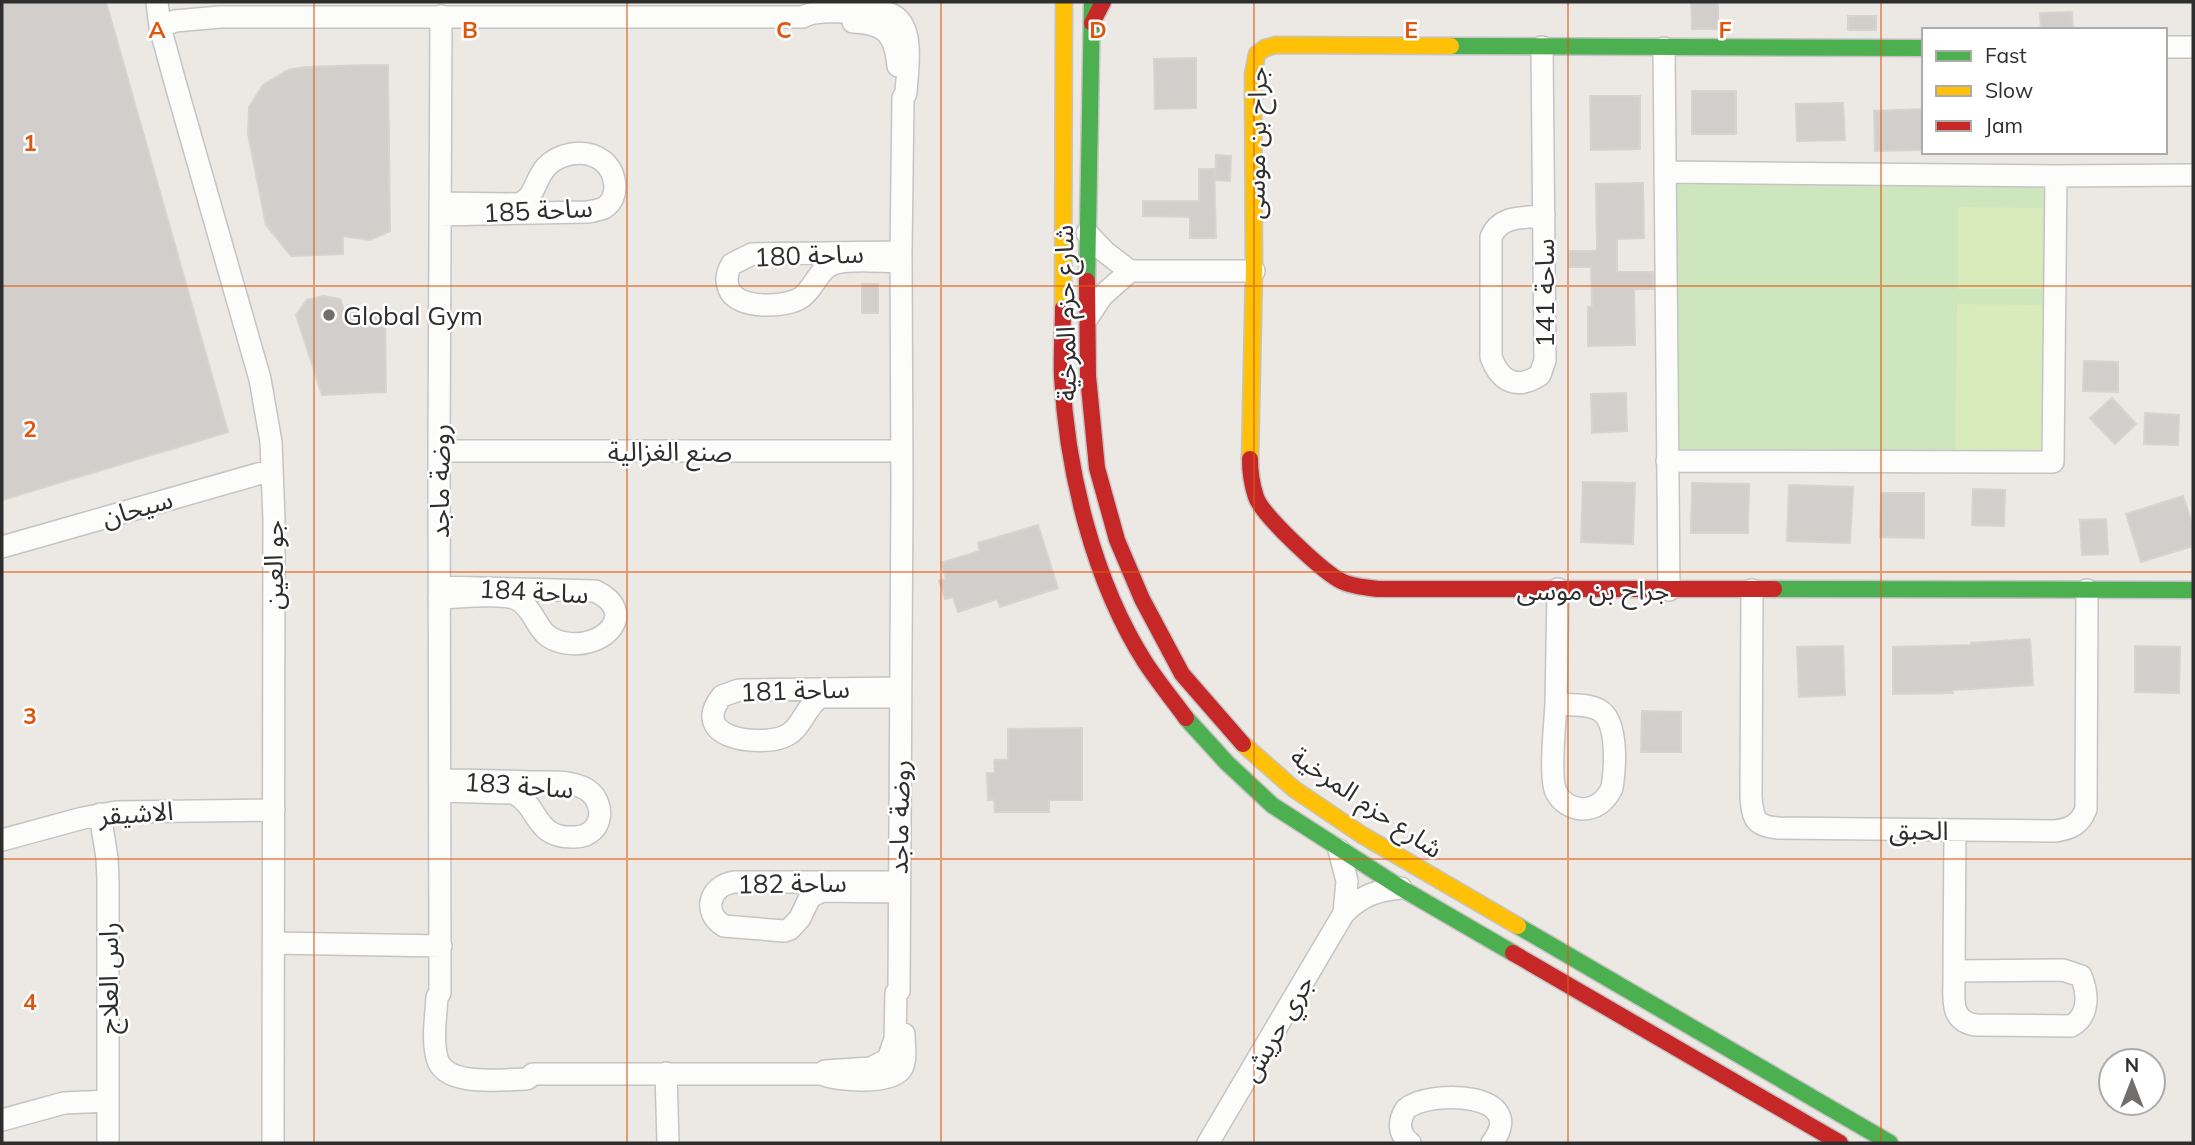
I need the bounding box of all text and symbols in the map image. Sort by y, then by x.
text: A [148,15,166,44]
text: B [462,15,478,44]
text: C [776,15,792,44]
text: D [1089,15,1107,44]
text: E [1404,15,1418,44]
text: F [1718,15,1732,44]
legend [1922,28,2167,154]
text: Fast [1985,42,2027,68]
street label: جراح بن موسى [1238,66,1277,220]
text: Slow [1985,77,2033,103]
text: Jam [1985,112,2023,138]
text: 1 [23,128,37,157]
street label: ساحة 185 [482,191,594,229]
street label: شارع حزم المرخية [1047,225,1087,401]
street label: ساحة 180 [754,237,864,273]
street label: ساحة 141 [1528,238,1561,348]
place label: Global Gym [343,299,483,332]
marker: Global Gym [321,307,337,323]
text: 2 [23,414,37,443]
street label: روضة ماجد [423,424,456,538]
street label: صنع الغزالية [608,435,732,472]
street label: سيحان [98,482,176,534]
street label: جو العين [257,520,290,610]
street label: ساحة 184 [478,572,590,610]
street label: جراح بن موسى [1517,574,1669,610]
street label: ساحة 181 [740,672,850,708]
text: 3 [23,701,37,730]
street label: شارع حزم المرخية [1282,739,1449,868]
street label: روضة ماجد [882,760,916,874]
street label: ساحة 183 [463,765,575,805]
street label: الاشيقر [97,794,174,832]
street label: الحبق [1889,813,1949,847]
street label: ساحة 182 [737,866,847,900]
street label: راس العلاج [92,922,128,1034]
street label: جري حريش [1233,969,1324,1089]
text: 4 [23,987,37,1016]
north arrow [2097,1047,2167,1117]
text: N [2125,1053,2139,1077]

